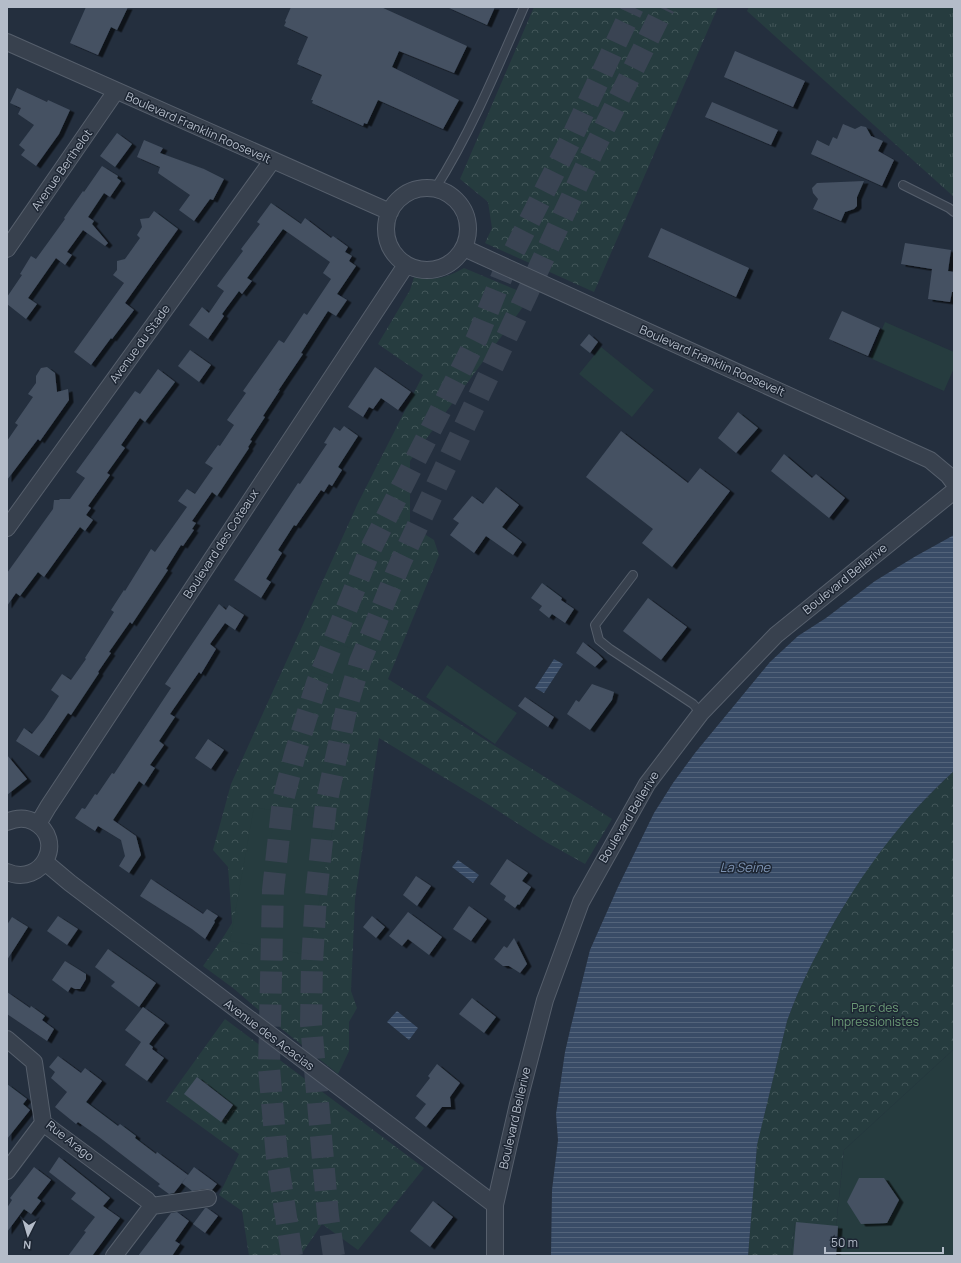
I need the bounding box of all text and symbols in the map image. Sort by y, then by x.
street label: Boulevard Franklin Roosevelt [123,88,274,167]
street label: Avenue Berthelot [27,125,96,214]
street label: Avenue du Stade [105,301,174,386]
street label: Boulevard Franklin Roosevelt [637,321,788,400]
street label: Boulevard des Coteaux [179,485,263,602]
street label: Boulevard Bellerive [799,539,891,618]
street label: Boulevard Bellerive [594,768,663,866]
water label: La Seine [720,858,772,876]
street label: Avenue des Acacias [220,995,318,1074]
park label: Parc des Impressionistes [831,999,919,1030]
street label: Boulevard Bellerive [495,1065,535,1171]
street label: Rue Arago [43,1116,98,1165]
north arrow [8,1215,48,1255]
scale bar [825,1229,943,1255]
text: 50 m [831,1234,858,1251]
text: N [22,1238,32,1253]

